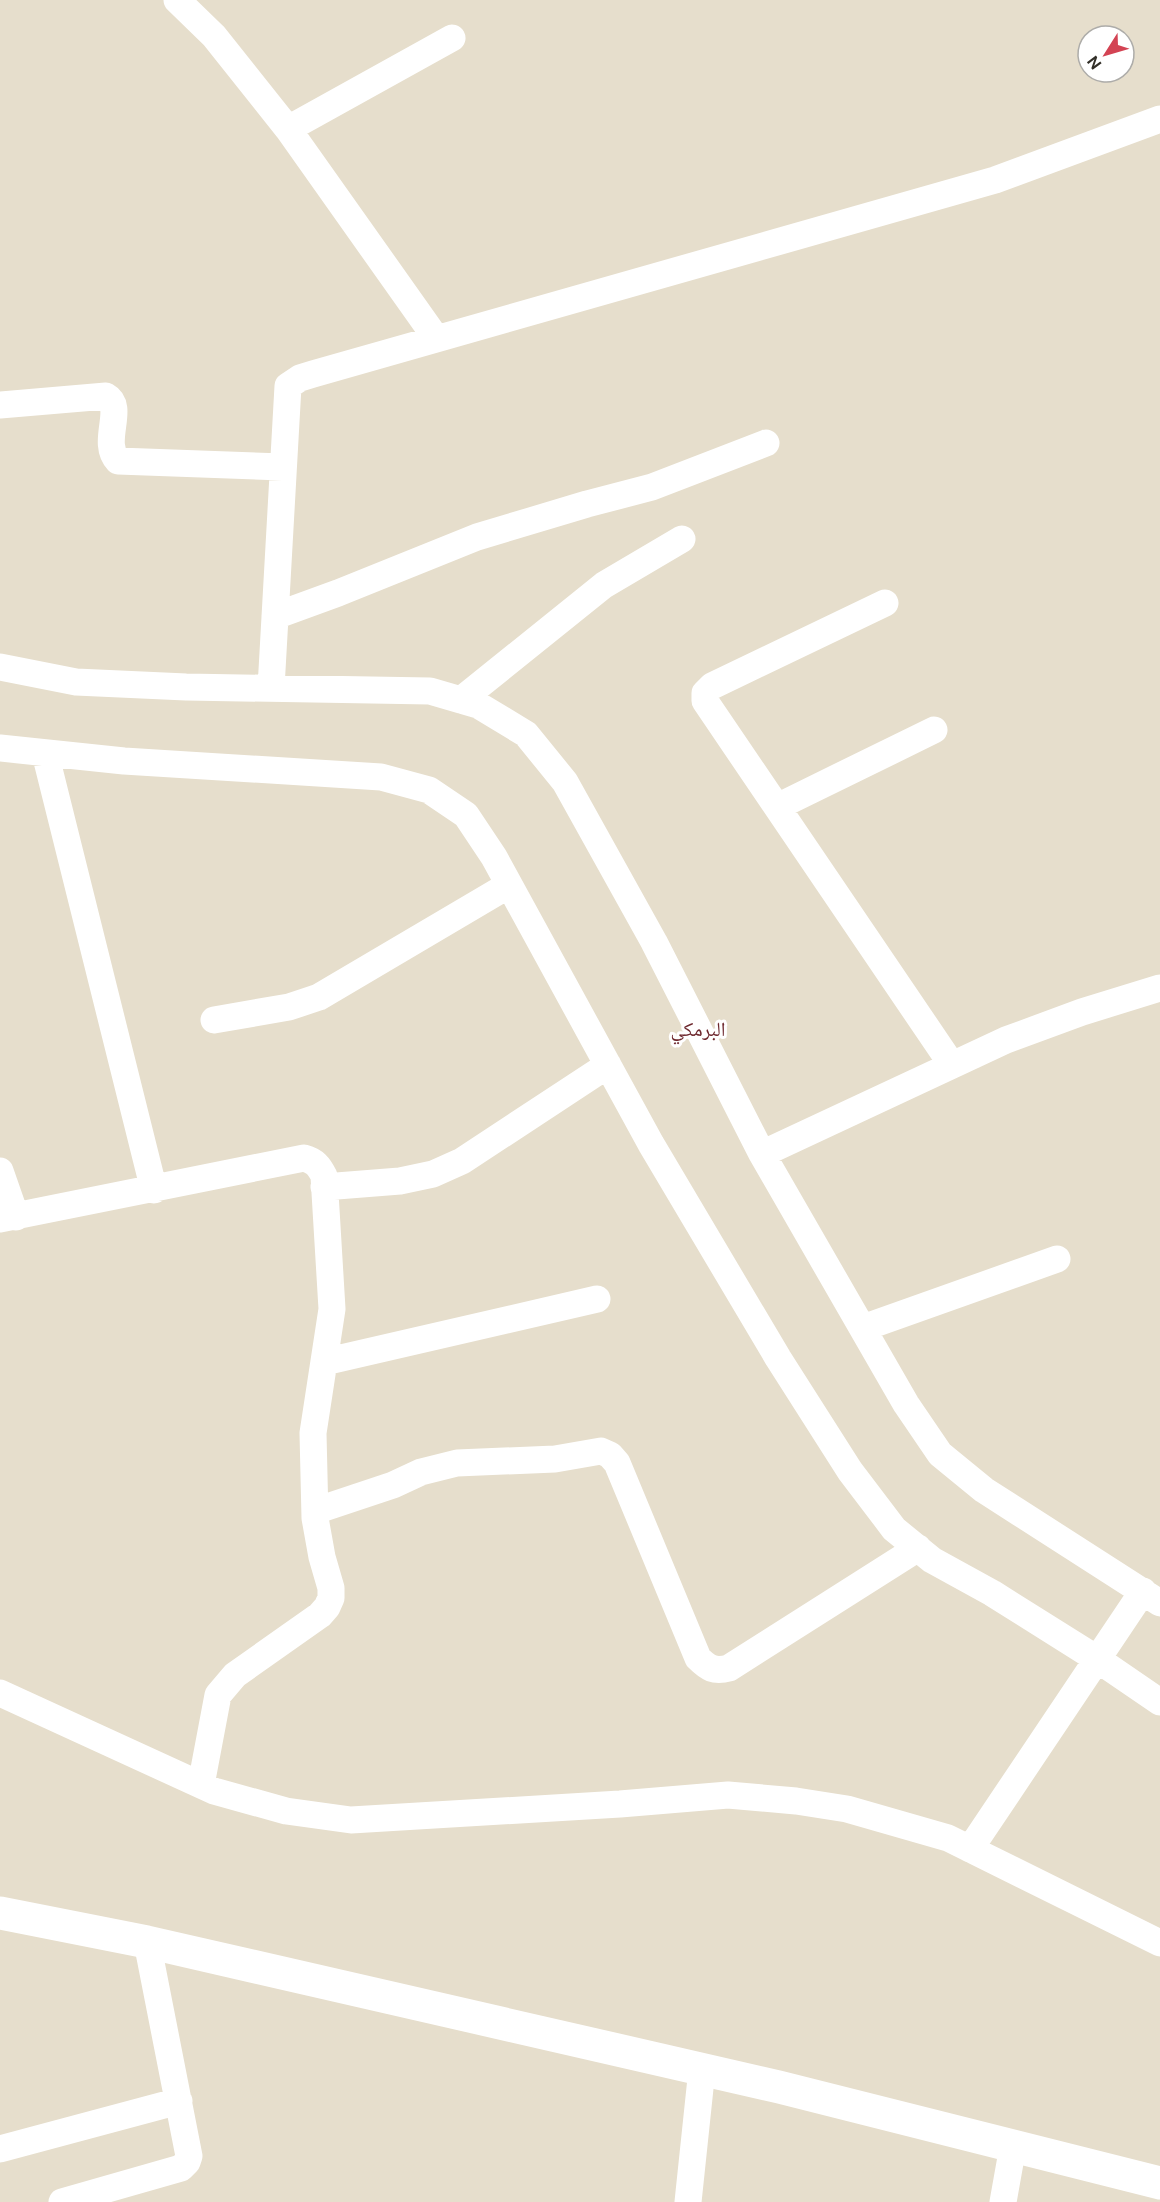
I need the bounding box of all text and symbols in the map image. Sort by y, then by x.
north arrow [1076,24,1136,84]
text: N [1083,52,1106,74]
district label: البرمكي [671,1016,725,1045]

